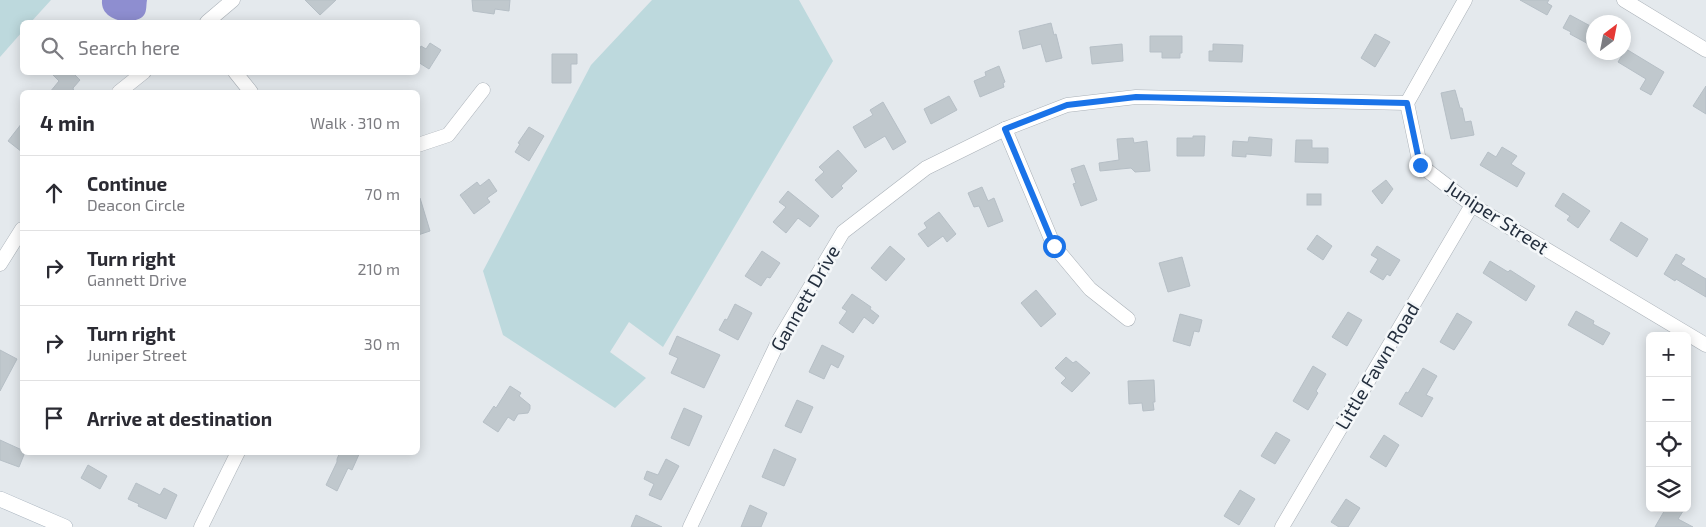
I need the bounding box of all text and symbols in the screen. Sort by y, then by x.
north arrow [1586,15,1631,60]
search box [20,20,420,75]
icon: search [38,34,66,62]
text: Search here [78,36,180,59]
text: 4 min [40,110,95,135]
text: Walk · 310 m [310,113,400,132]
route end [1409,154,1432,177]
text: Continue [87,172,167,195]
street label: Juniper Street [1441,175,1553,259]
icon: ahead [40,179,68,207]
text: 70 m [365,184,400,203]
text: Deacon Circle [87,195,185,214]
route start [1043,235,1066,258]
street label: Gannett Drive [765,241,844,355]
text: Turn right [87,247,175,270]
icon: right [40,254,68,282]
text: 210 m [357,259,400,278]
text: Gannett Drive [87,270,187,289]
street label: Little Fawn Road [1330,298,1424,433]
text: Turn right [87,322,175,345]
icon: right [40,329,68,357]
map controls [1646,332,1691,512]
button: + [1646,332,1691,377]
text: 30 m [364,334,400,353]
text: Juniper Street [87,345,187,364]
button: − [1646,377,1691,422]
icon: arrive [40,404,68,432]
text: Arrive at destination [87,407,272,430]
button: locate [1646,422,1691,467]
button: layers [1646,467,1691,512]

